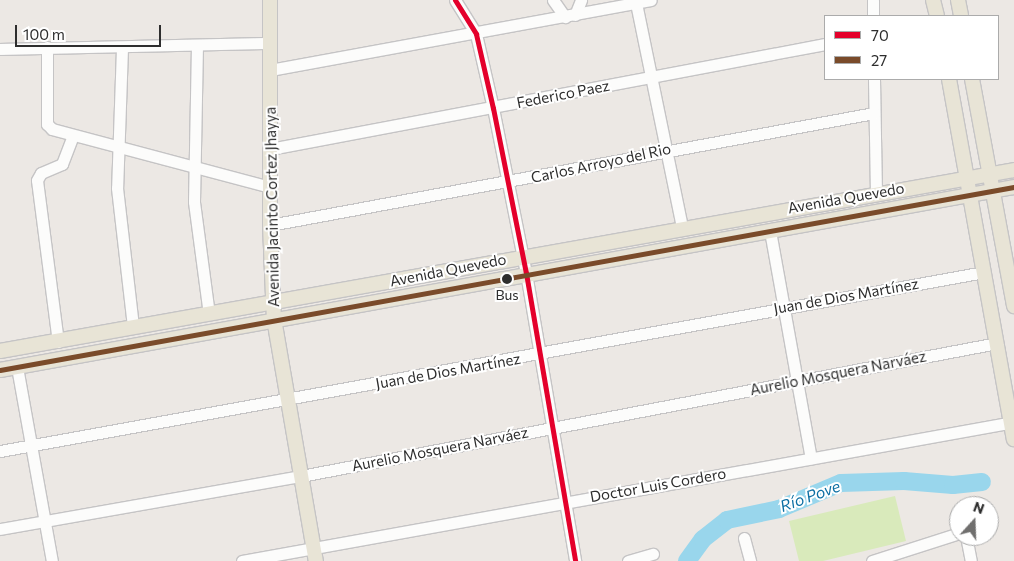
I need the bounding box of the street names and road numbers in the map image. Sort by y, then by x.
street label: Federico Paez [515,76,611,112]
street label: Avenida Jacinto Cortez Jhayya [261,107,283,307]
street label: Carlos Arroyo del Rio [529,139,673,187]
street label: Avenida Quevedo [786,179,906,217]
street label: Avenida Quevedo [388,250,508,290]
street label: Juan de Dios Martínez [772,274,920,318]
street label: Aurelio Mosquera Narváez [748,347,928,399]
street label: Juan de Dios Martínez [374,349,522,393]
street label: Aurelio Mosquera Narváez [350,423,530,475]
street label: Doctor Luis Cordero [588,464,728,506]

